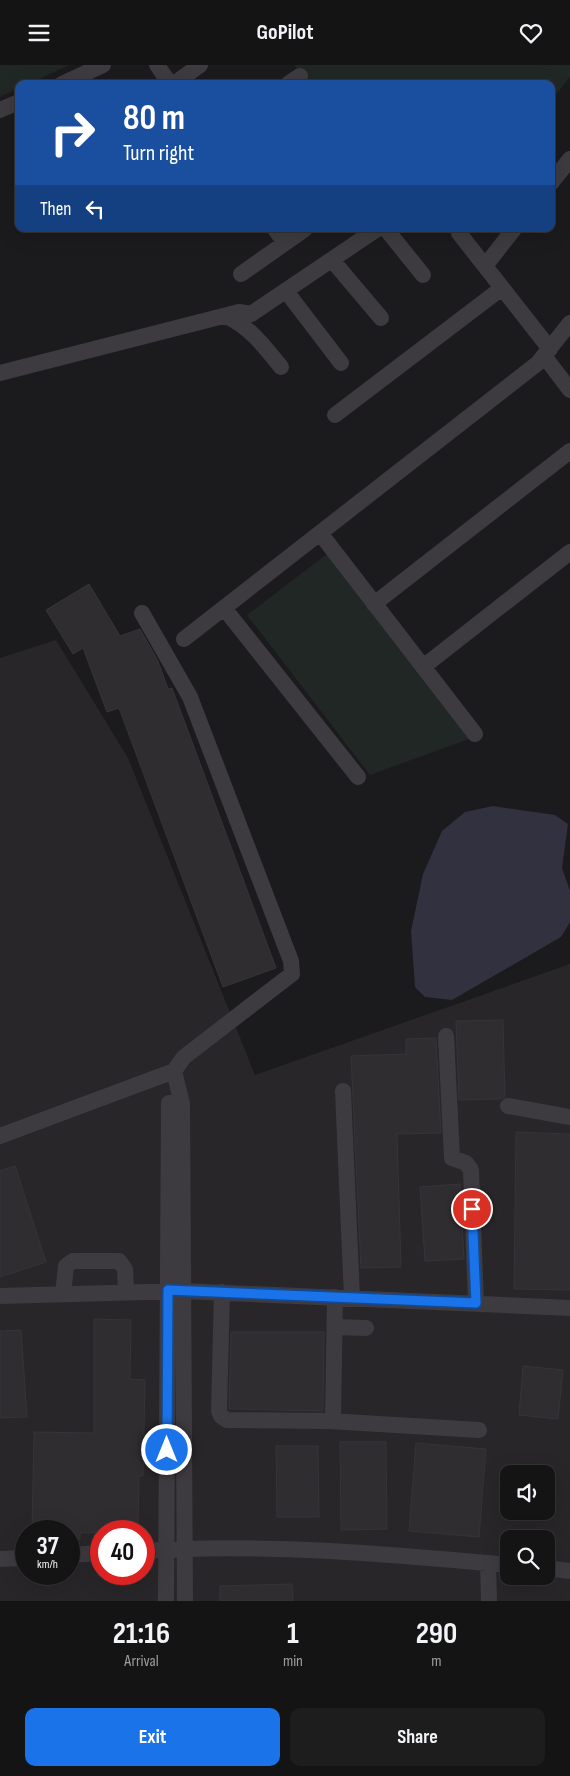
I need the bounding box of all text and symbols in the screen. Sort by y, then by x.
icon: menu [25,19,53,47]
text: GoPilot [257,19,313,46]
icon: heart [517,19,545,47]
text: 80 m [123,97,185,140]
icon: right [40,100,105,165]
text: Turn right [123,140,194,167]
icon: left [81,195,109,223]
text: Then [40,198,71,221]
pin [451,1188,493,1230]
icon: arrive [458,1195,486,1223]
position arrow [140,1423,192,1475]
map controls [500,1465,555,1585]
button: sound [500,1465,555,1520]
speed limit sign: 40 [90,1520,155,1585]
button: search [500,1530,555,1585]
text: 37 [36,1531,59,1562]
text: km/h [37,1557,58,1572]
text: 21:16 [113,1616,170,1652]
text: 1 [287,1616,299,1652]
text: 290 [416,1616,457,1652]
text: Arrival [124,1652,159,1671]
text: min [283,1652,303,1671]
text: m [431,1652,442,1671]
button: Exit [25,1708,280,1766]
button: Share [290,1708,545,1766]

